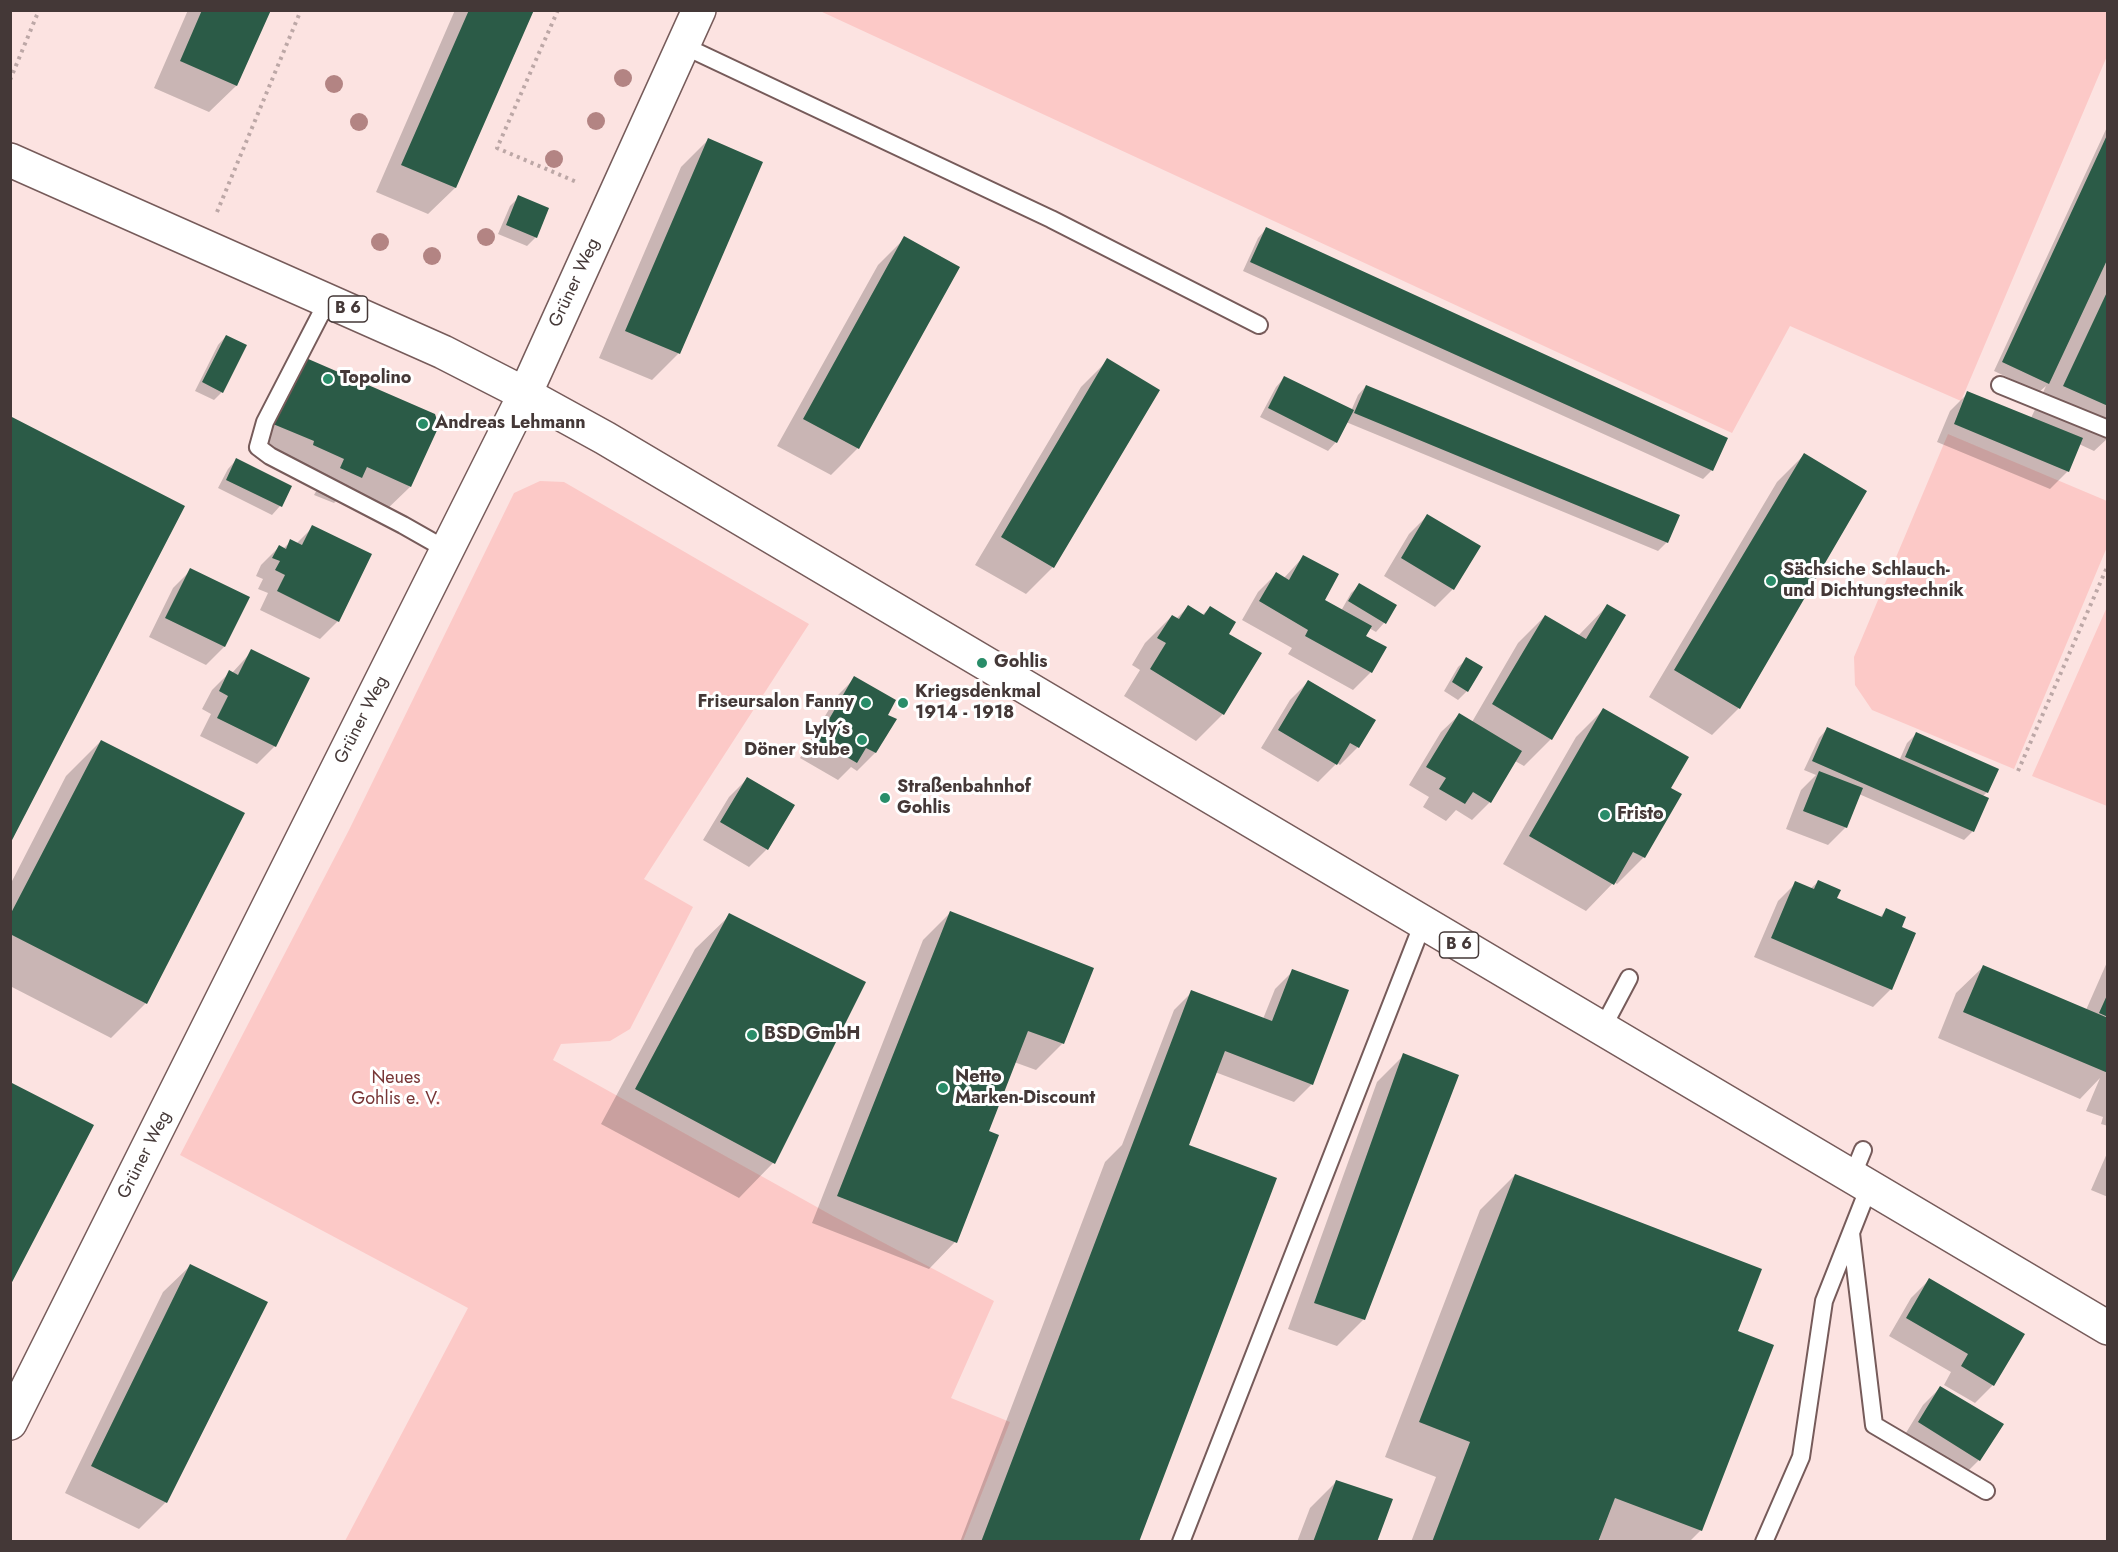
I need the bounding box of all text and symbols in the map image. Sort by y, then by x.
street label: Grüner Weg [545,235,605,331]
road number: B 6 [328,296,368,322]
place label: Topolino [340,368,411,390]
marker: Topolino [321,372,335,386]
place label: Andreas Lehmann [435,413,586,435]
marker: Andreas Lehmann [416,417,430,431]
place label: Sächsiche Schlauch- und Dichtungstechnik [1783,560,1964,602]
marker: Sächsiche Schlauch- und Dichtungstechnik [1764,574,1778,588]
place label: Gohlis [994,652,1048,674]
marker: Gohlis [975,656,989,670]
street label: Grüner Weg [331,672,393,768]
place label: Kriegsdenkmal 1914 - 1918 [915,682,1041,724]
place label: Friseursalon Fanny [698,692,854,714]
marker: Friseursalon Fanny [859,696,873,710]
marker: Kriegsdenkmal 1914 - 1918 [896,696,910,710]
place label: Lyly´s Döner Stube [744,719,850,762]
marker: Lyly´s Döner Stube [855,733,869,747]
place label: Straßenbahnhof Gohlis [897,777,1031,820]
marker: Straßenbahnhof Gohlis [878,791,892,805]
place label: Fristo [1617,804,1664,826]
marker: Fristo [1598,808,1612,822]
road number: B 6 [1440,932,1478,958]
place label: BSD GmbH [764,1024,860,1046]
marker: BSD GmbH [745,1028,759,1042]
place label: Netto Marken-Discount [955,1067,1095,1110]
park label: Neues Gohlis e. V. [351,1068,441,1110]
marker: Netto Marken-Discount [936,1081,950,1095]
street label: Grüner Weg [114,1107,176,1203]

